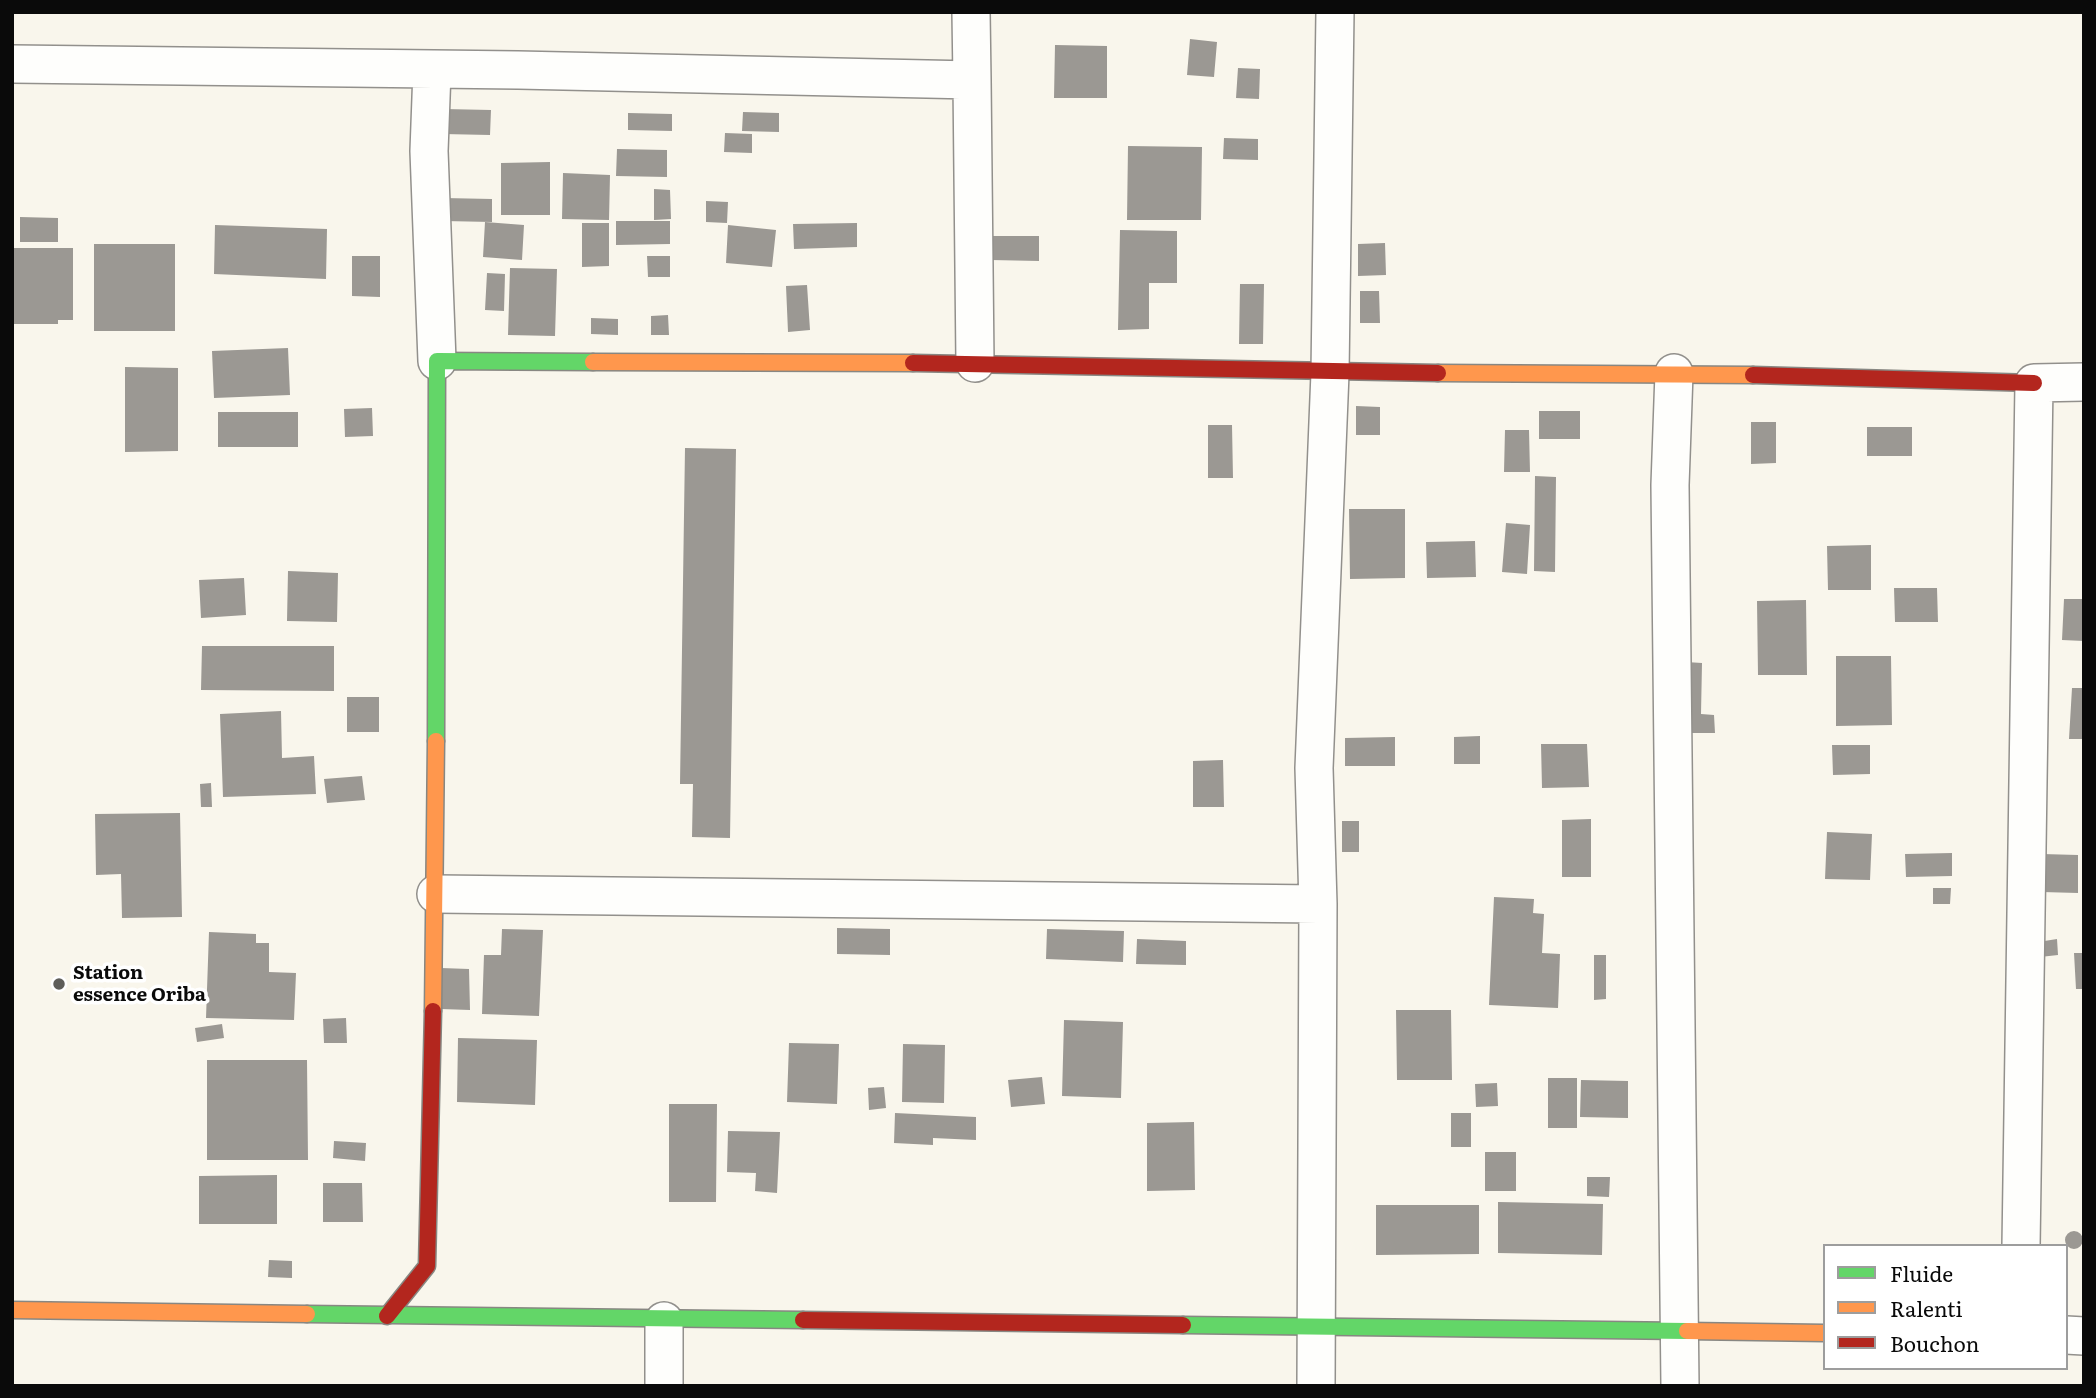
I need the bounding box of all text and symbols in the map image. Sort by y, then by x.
place label: Station essence Oriba [73,962,206,1006]
marker: Station essence Oriba [51,976,67,992]
legend [1823,1244,2068,1370]
text: Fluide [1890,1257,1953,1288]
text: Ralenti [1890,1292,1963,1323]
text: Bouchon [1890,1327,1979,1358]

